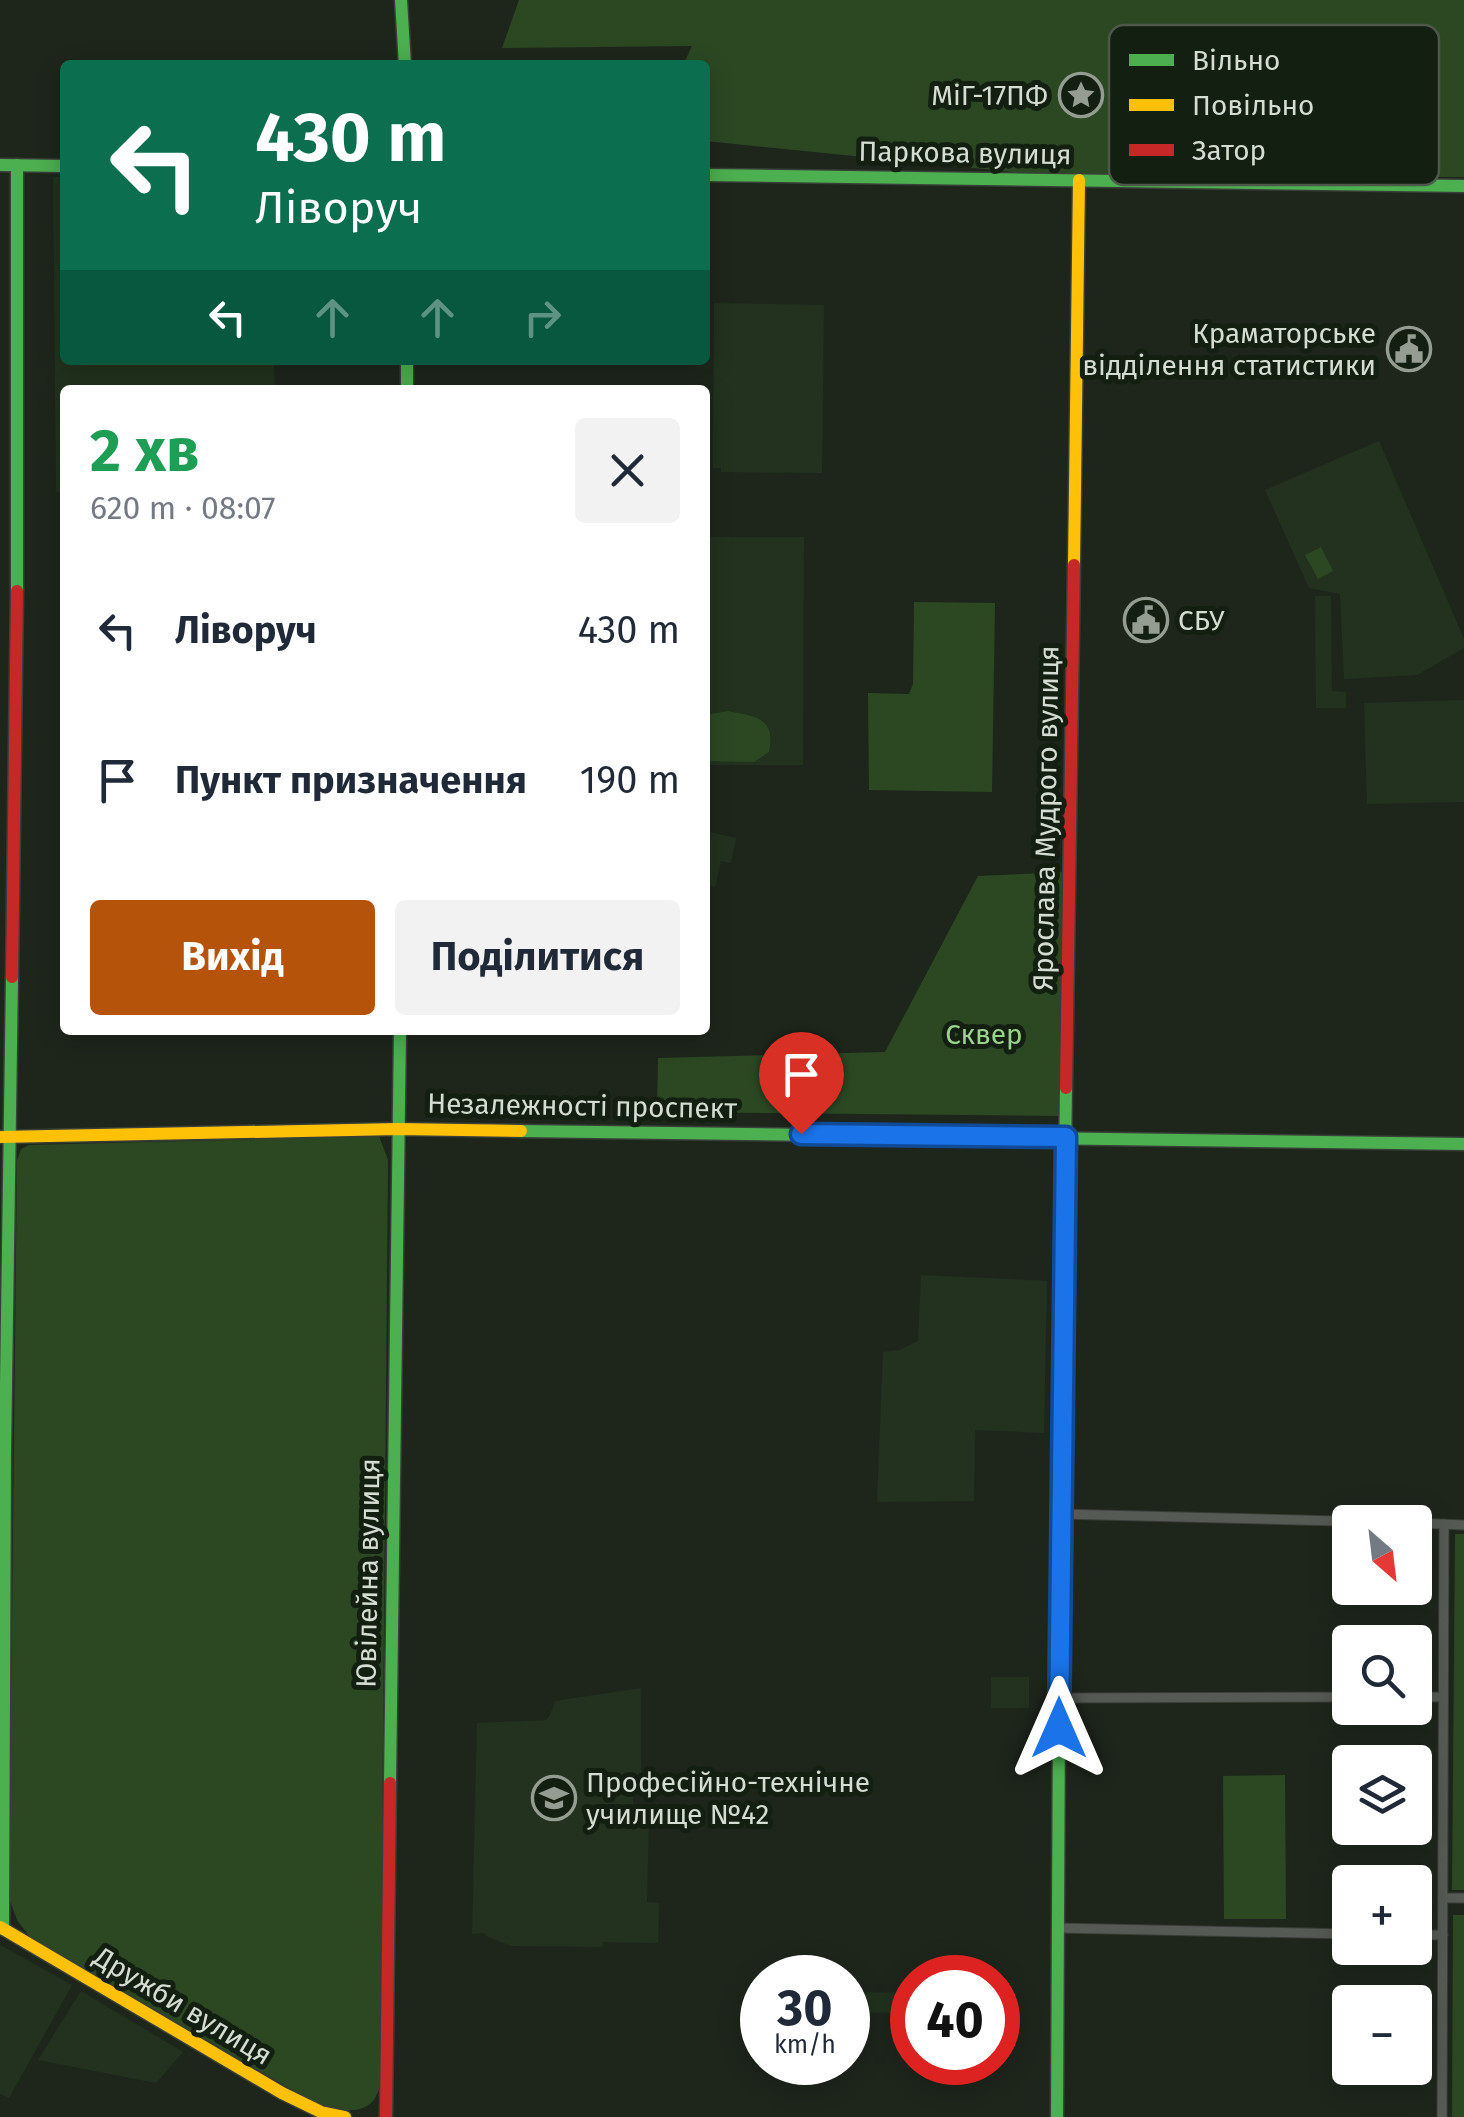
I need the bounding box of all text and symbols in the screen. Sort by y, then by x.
legend [1109,25,1439,185]
text: Вільно [1192,44,1280,77]
place icon: МіГ-17ПФ [1058,72,1104,118]
place label: МіГ-17ПФ [931,79,1048,112]
text: Повільно [1192,89,1314,122]
text: 430 m [255,96,447,180]
icon: left [90,100,220,230]
text: Затор [1192,134,1266,167]
street label: Паркова вулиця [858,135,1072,171]
text: Ліворуч [255,181,422,235]
icon: left [200,290,255,345]
icon: ahead [305,290,360,345]
icon: ahead [410,290,465,345]
icon: right [515,290,570,345]
place label: Краматорське відділення статистики [1082,317,1376,382]
public building icon: Краматорське відділення статистики [1386,326,1432,372]
text: 2 хв [90,415,199,487]
button: close [575,418,680,523]
text: 620 m · 08:07 [90,489,276,527]
public building icon: СБУ [1123,597,1169,643]
icon: left [90,603,145,658]
place label: СБУ [1178,604,1225,637]
text: Ліворуч [175,607,317,653]
text: 430 m [578,607,680,653]
street label: Ярослава Мудрого вулиця [1026,645,1066,991]
icon: arrive [90,753,145,808]
text: Пункт призначення [175,757,527,803]
text: 190 m [580,757,680,803]
button: Вихід [90,900,375,1015]
button: Поділитися [395,900,680,1015]
park label: Сквер [945,1018,1023,1051]
pin [759,1032,844,1135]
icon: arrive [774,1047,829,1102]
street label: Незалежності проспект [427,1087,738,1125]
street label: Ювілейна вулиця [349,1458,387,1688]
north arrow [1332,1505,1432,1605]
map controls [1332,1505,1432,2085]
button: search [1332,1625,1432,1725]
position arrow [1007,1676,1111,1780]
button: layers [1332,1745,1432,1845]
place label: Професійно-технічне училище №42 [586,1766,870,1831]
school or university icon: Професійно-технічне училище №42 [531,1775,577,1821]
button: + [1332,1865,1432,1965]
street label: Дружби вулиця [87,1939,278,2072]
speed limit sign: 40 [890,1955,1020,2085]
text: 30 [777,1978,833,2038]
button: − [1332,1985,1432,2085]
text: km/h [774,2030,836,2060]

